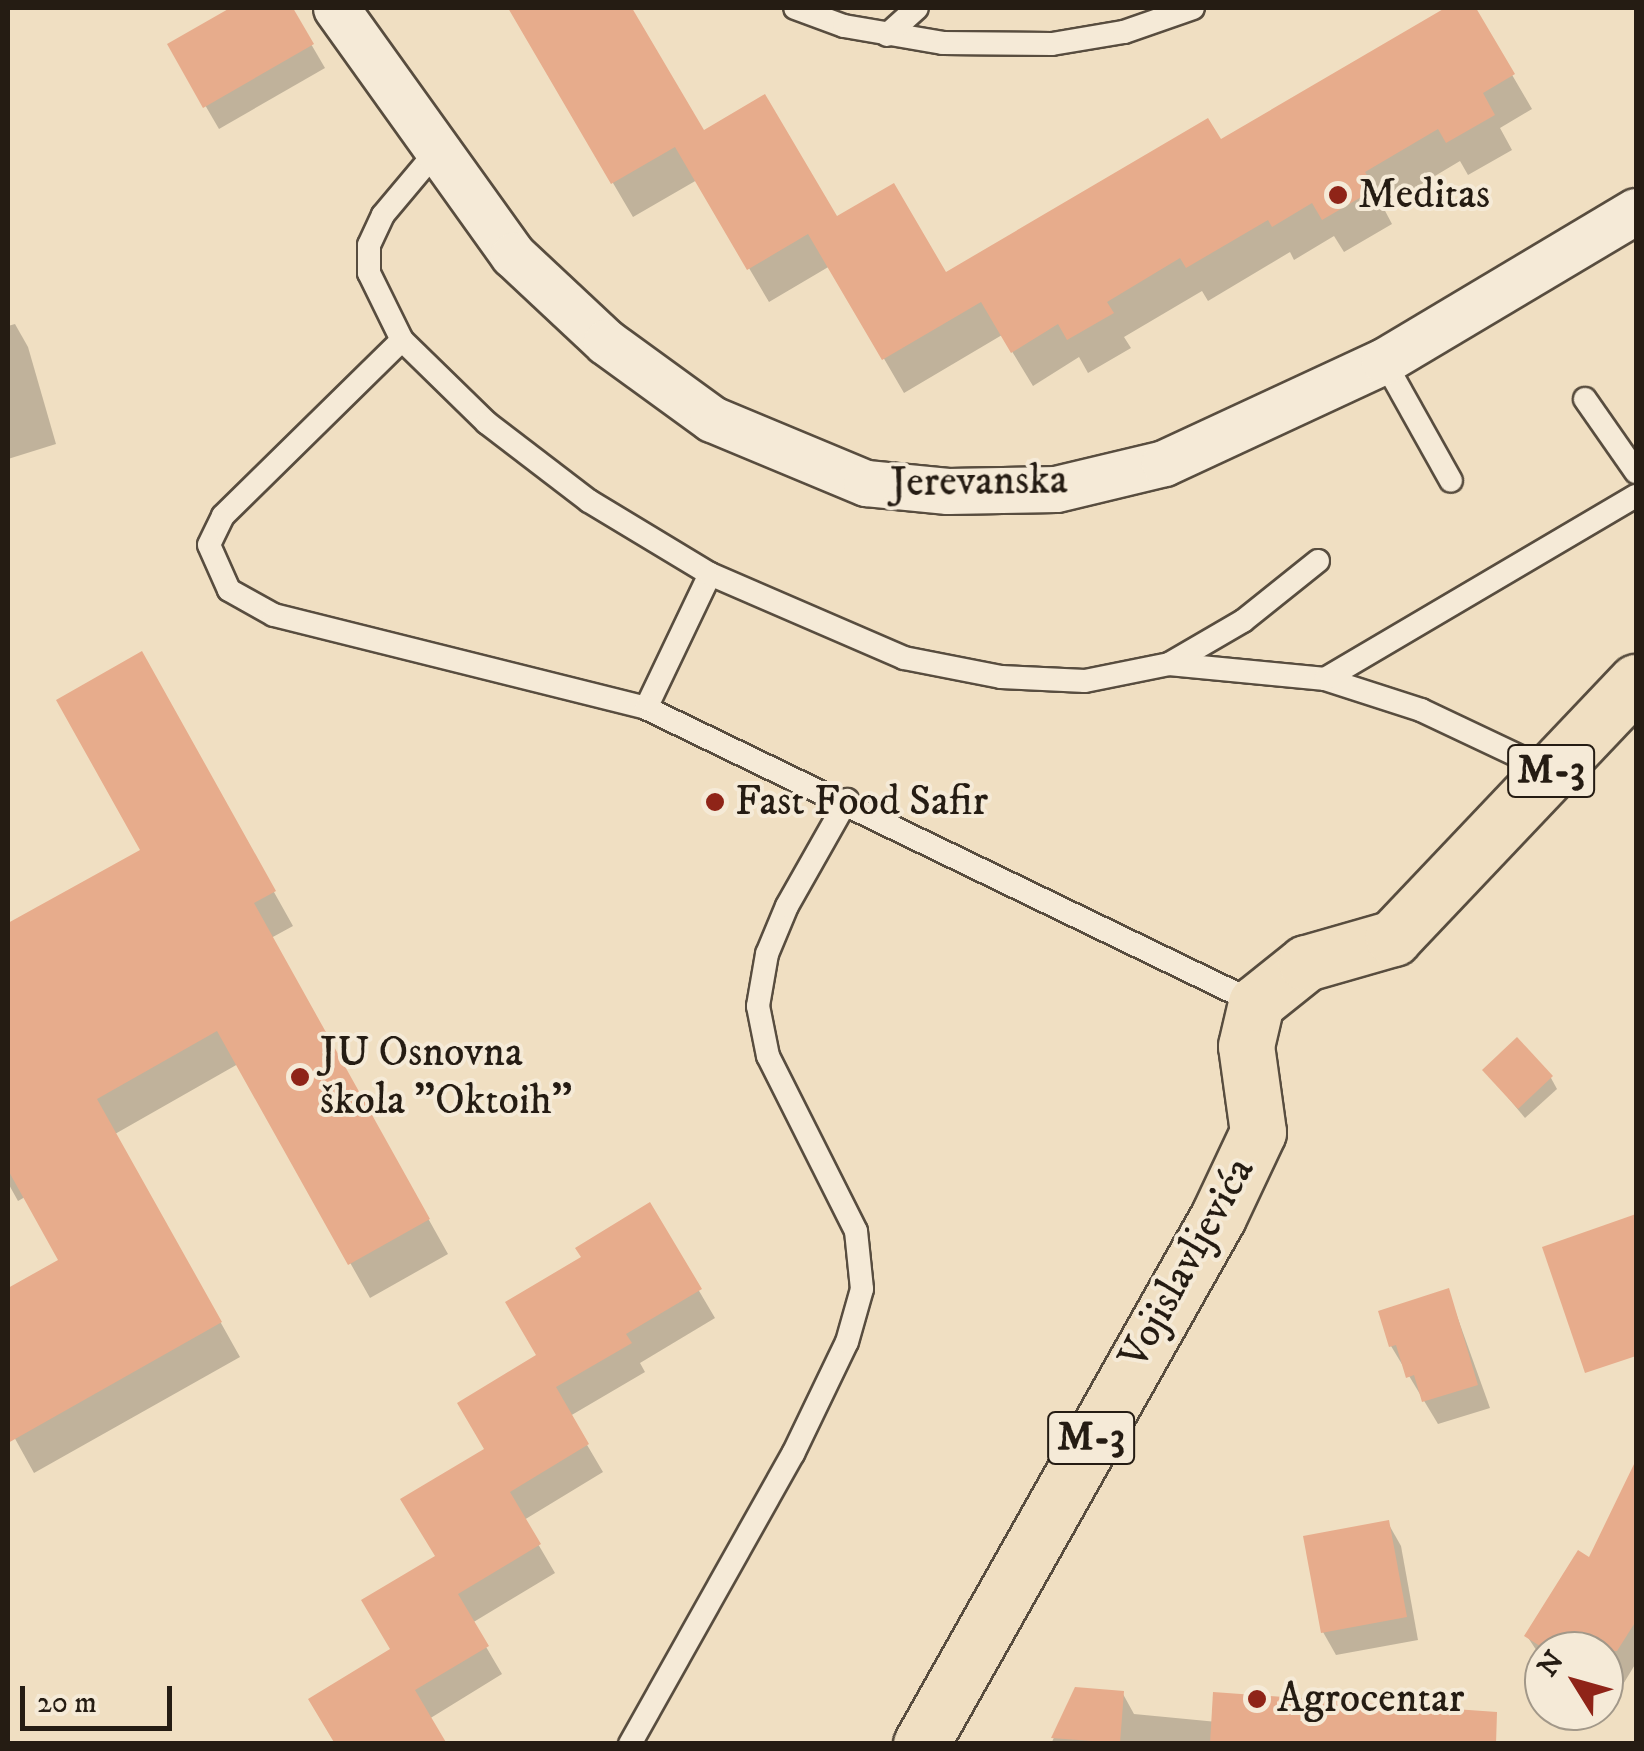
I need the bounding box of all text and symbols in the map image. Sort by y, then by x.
place label: Meditas [1358,170,1490,220]
marker: Meditas [1327,184,1349,206]
street label: Jerevanska [890,455,1068,509]
road number: M-3 [1506,736,1596,806]
place label: Fast Food Safir [735,777,988,827]
marker: Fast Food Safir [704,791,726,813]
place label: JU Osnovna škola "Oktoih" [320,1028,572,1126]
marker: JU Osnovna škola "Oktoih" [289,1066,311,1088]
street label: Vojislavljevića [1108,1149,1266,1377]
road number: M-3 [1046,1403,1136,1473]
north arrow [1524,1631,1624,1731]
text: N [1530,1644,1572,1684]
scale bar [25,1666,178,1728]
place label: Agrocentar [1277,1674,1464,1724]
text: 20 m [37,1685,97,1722]
marker: Agrocentar [1246,1688,1268,1710]

